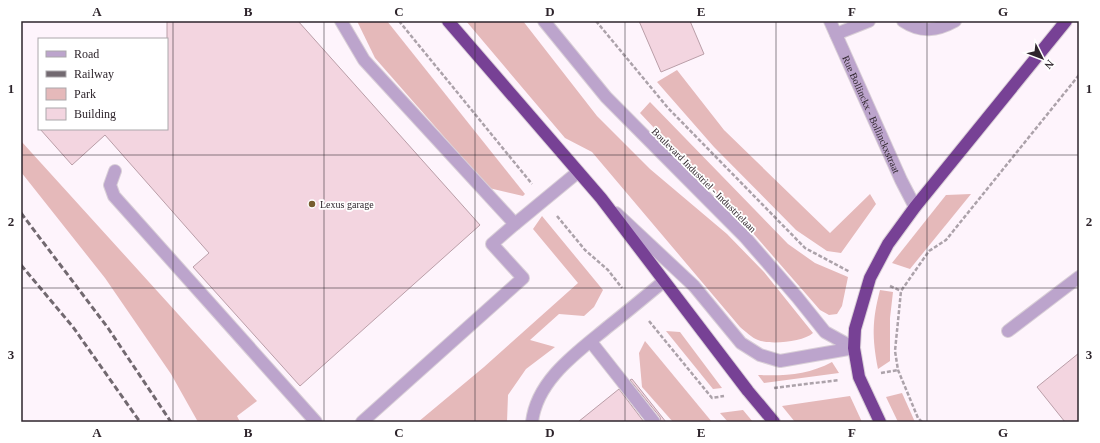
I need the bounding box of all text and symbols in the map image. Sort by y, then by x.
text: A [92,4,102,19]
text: B [244,4,253,19]
text: C [394,4,404,19]
text: D [545,4,555,19]
text: E [697,4,705,19]
text: F [848,4,856,19]
text: G [998,4,1008,19]
legend [38,38,168,130]
north arrow [1022,38,1062,78]
text: Road [74,47,99,61]
street label: Rue Bollinckx - Bollinckxstraat [841,54,903,175]
text: N [1042,58,1057,72]
text: Railway [74,67,114,81]
text: 1 [8,81,14,96]
text: 1 [1086,81,1092,96]
text: Park [74,87,96,101]
text: Building [74,107,116,121]
street label: Boulevard Industriel - Industrielaan [650,126,758,234]
marker: Lexus garage [307,199,317,209]
place label: Lexus garage [320,199,374,210]
text: 2 [8,214,14,229]
text: 2 [1086,214,1092,229]
text: 3 [8,347,15,362]
text: 3 [1086,347,1093,362]
text: A [92,425,102,440]
text: B [244,425,253,440]
text: C [394,425,404,440]
text: D [545,425,555,440]
text: E [697,425,705,440]
text: F [848,425,856,440]
text: G [998,425,1008,440]

